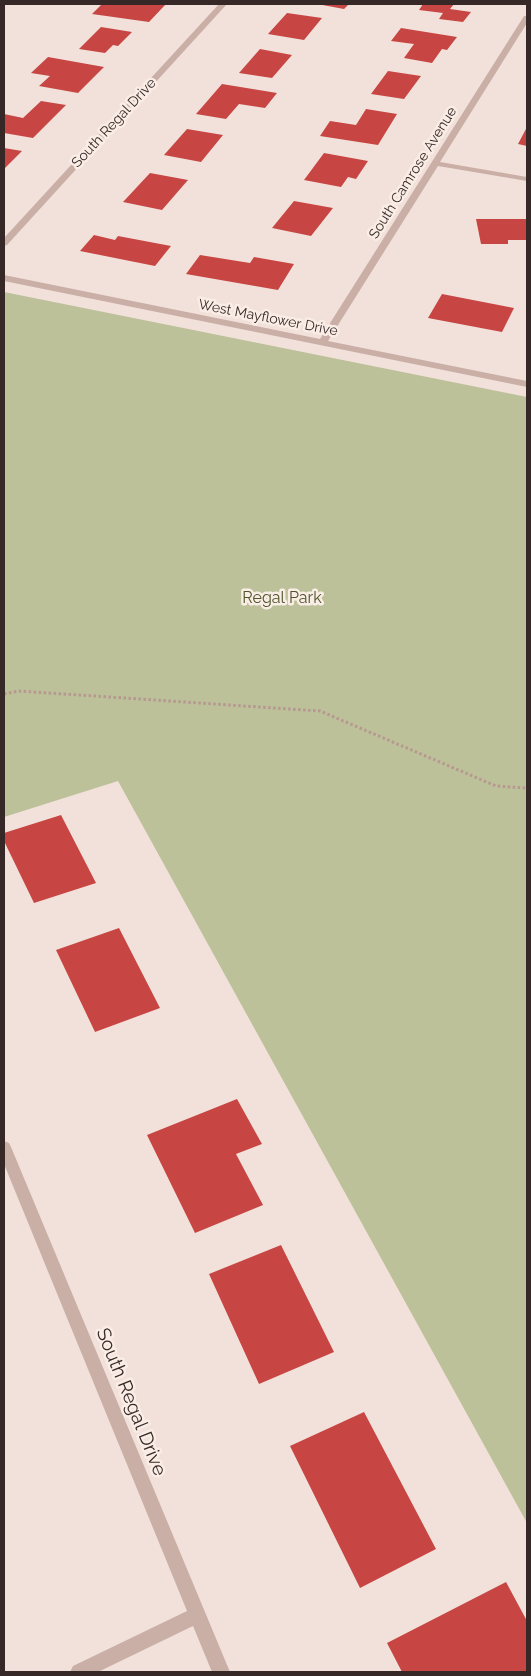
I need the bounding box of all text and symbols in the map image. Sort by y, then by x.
street label: South Regal Drive [68,75,160,171]
street label: South Camrose Avenue [366,104,460,242]
street label: West Mayflower Drive [197,296,339,340]
park label: Regal Park [242,588,322,608]
street label: South Regal Drive [91,1325,171,1479]

